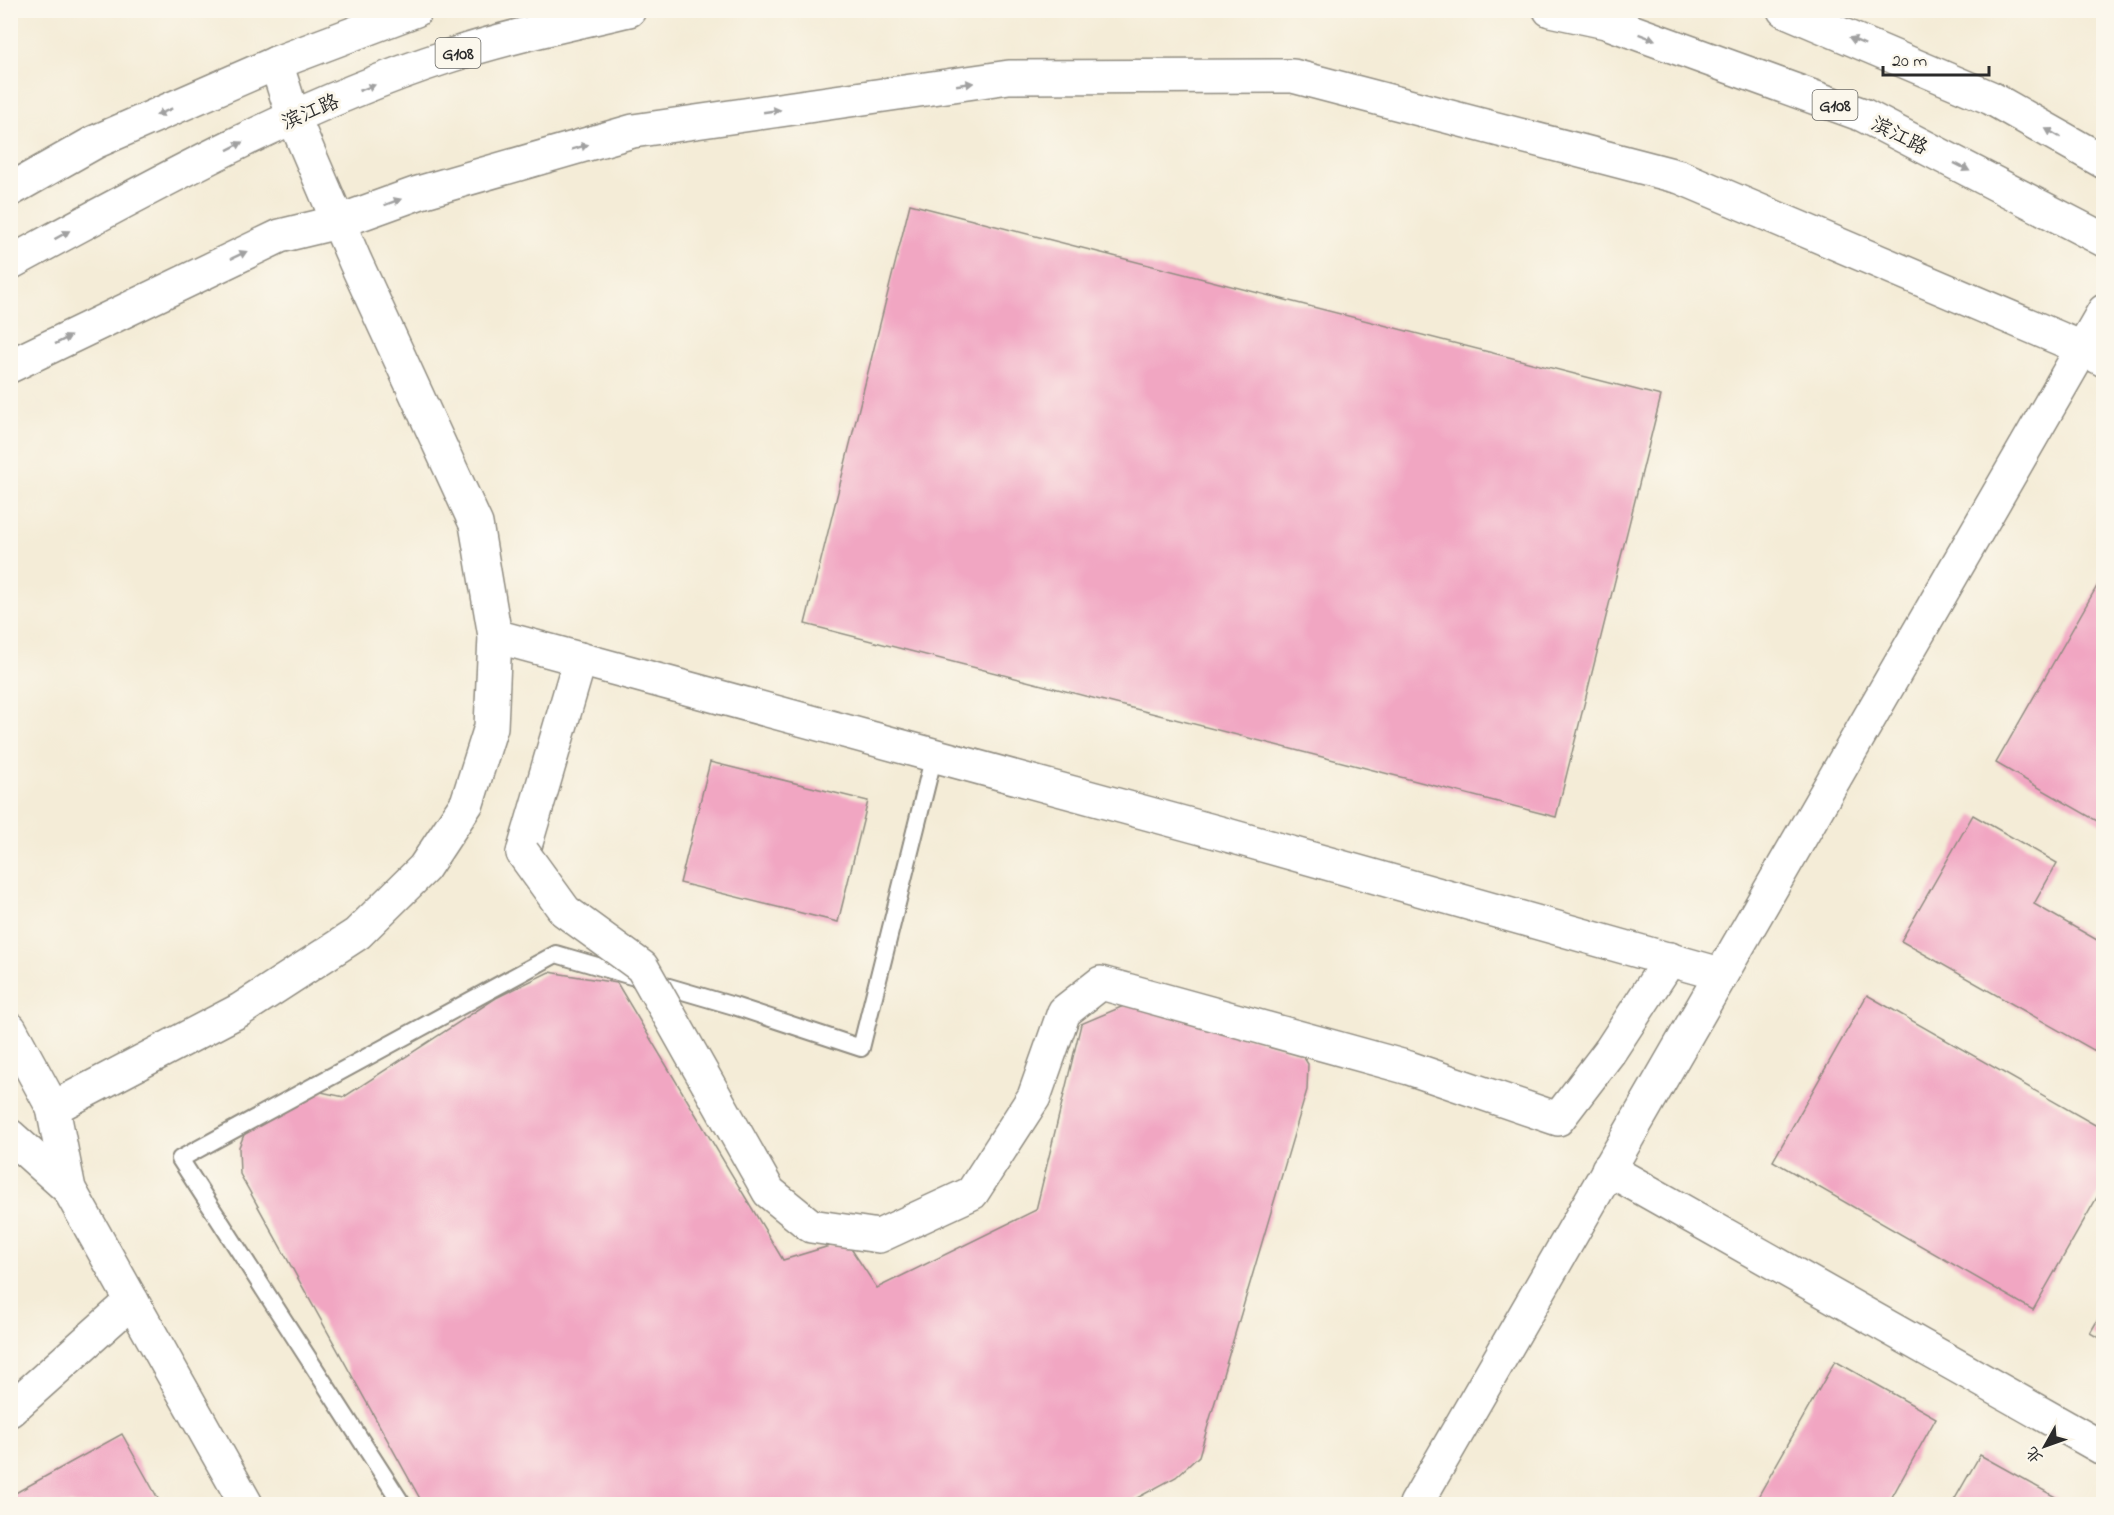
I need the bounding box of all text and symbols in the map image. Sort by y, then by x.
one-way arrow [1638,33,1656,43]
one-way arrow [1848,36,1866,46]
road number: G108 [436,38,480,68]
scale bar [1883,39,1990,77]
text: 20 m [1892,49,1927,75]
one-way arrow [955,79,974,88]
one-way arrow [359,82,377,92]
street label: 滨江路 [278,88,345,138]
road number: G108 [1812,90,1858,120]
one-way arrow [156,107,173,116]
one-way arrow [762,107,781,116]
street label: 滨江路 [1866,111,1933,164]
one-way arrow [2044,128,2061,138]
one-way arrow [227,141,244,151]
one-way arrow [571,142,589,151]
one-way arrow [1954,162,1971,172]
one-way arrow [384,197,402,207]
one-way arrow [54,230,71,240]
one-way arrow [230,251,247,260]
one-way arrow [54,335,71,344]
north arrow [2015,1416,2075,1476]
text: 北 [2021,1441,2049,1468]

